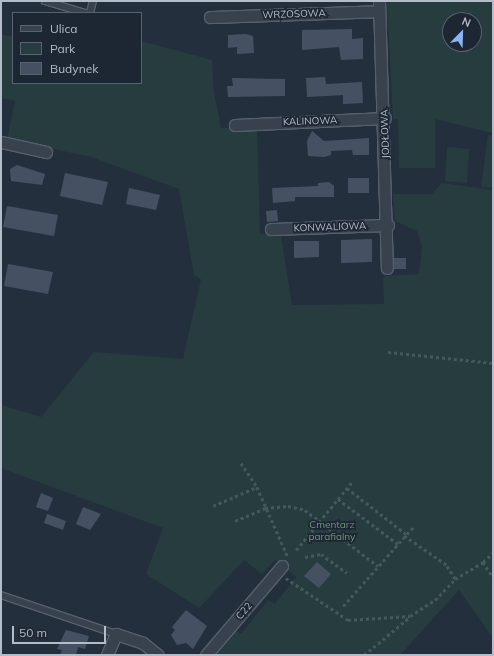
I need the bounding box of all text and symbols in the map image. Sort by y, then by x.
street label: WRZOSOWA [262,7,326,21]
legend [12,12,142,84]
north arrow [442,12,482,52]
text: N [460,14,473,30]
text: Ulica [50,21,78,36]
text: Park [50,41,75,56]
text: Budynek [50,61,98,76]
street label: JODŁOWA [378,109,392,159]
street label: KALINOWA [283,114,337,128]
street label: KONWALIOWA [293,220,367,234]
park label: Cmentarz parafialny [309,518,355,542]
street label: C22 [233,600,255,622]
scale bar [14,618,108,644]
text: 50 m [19,625,47,640]

